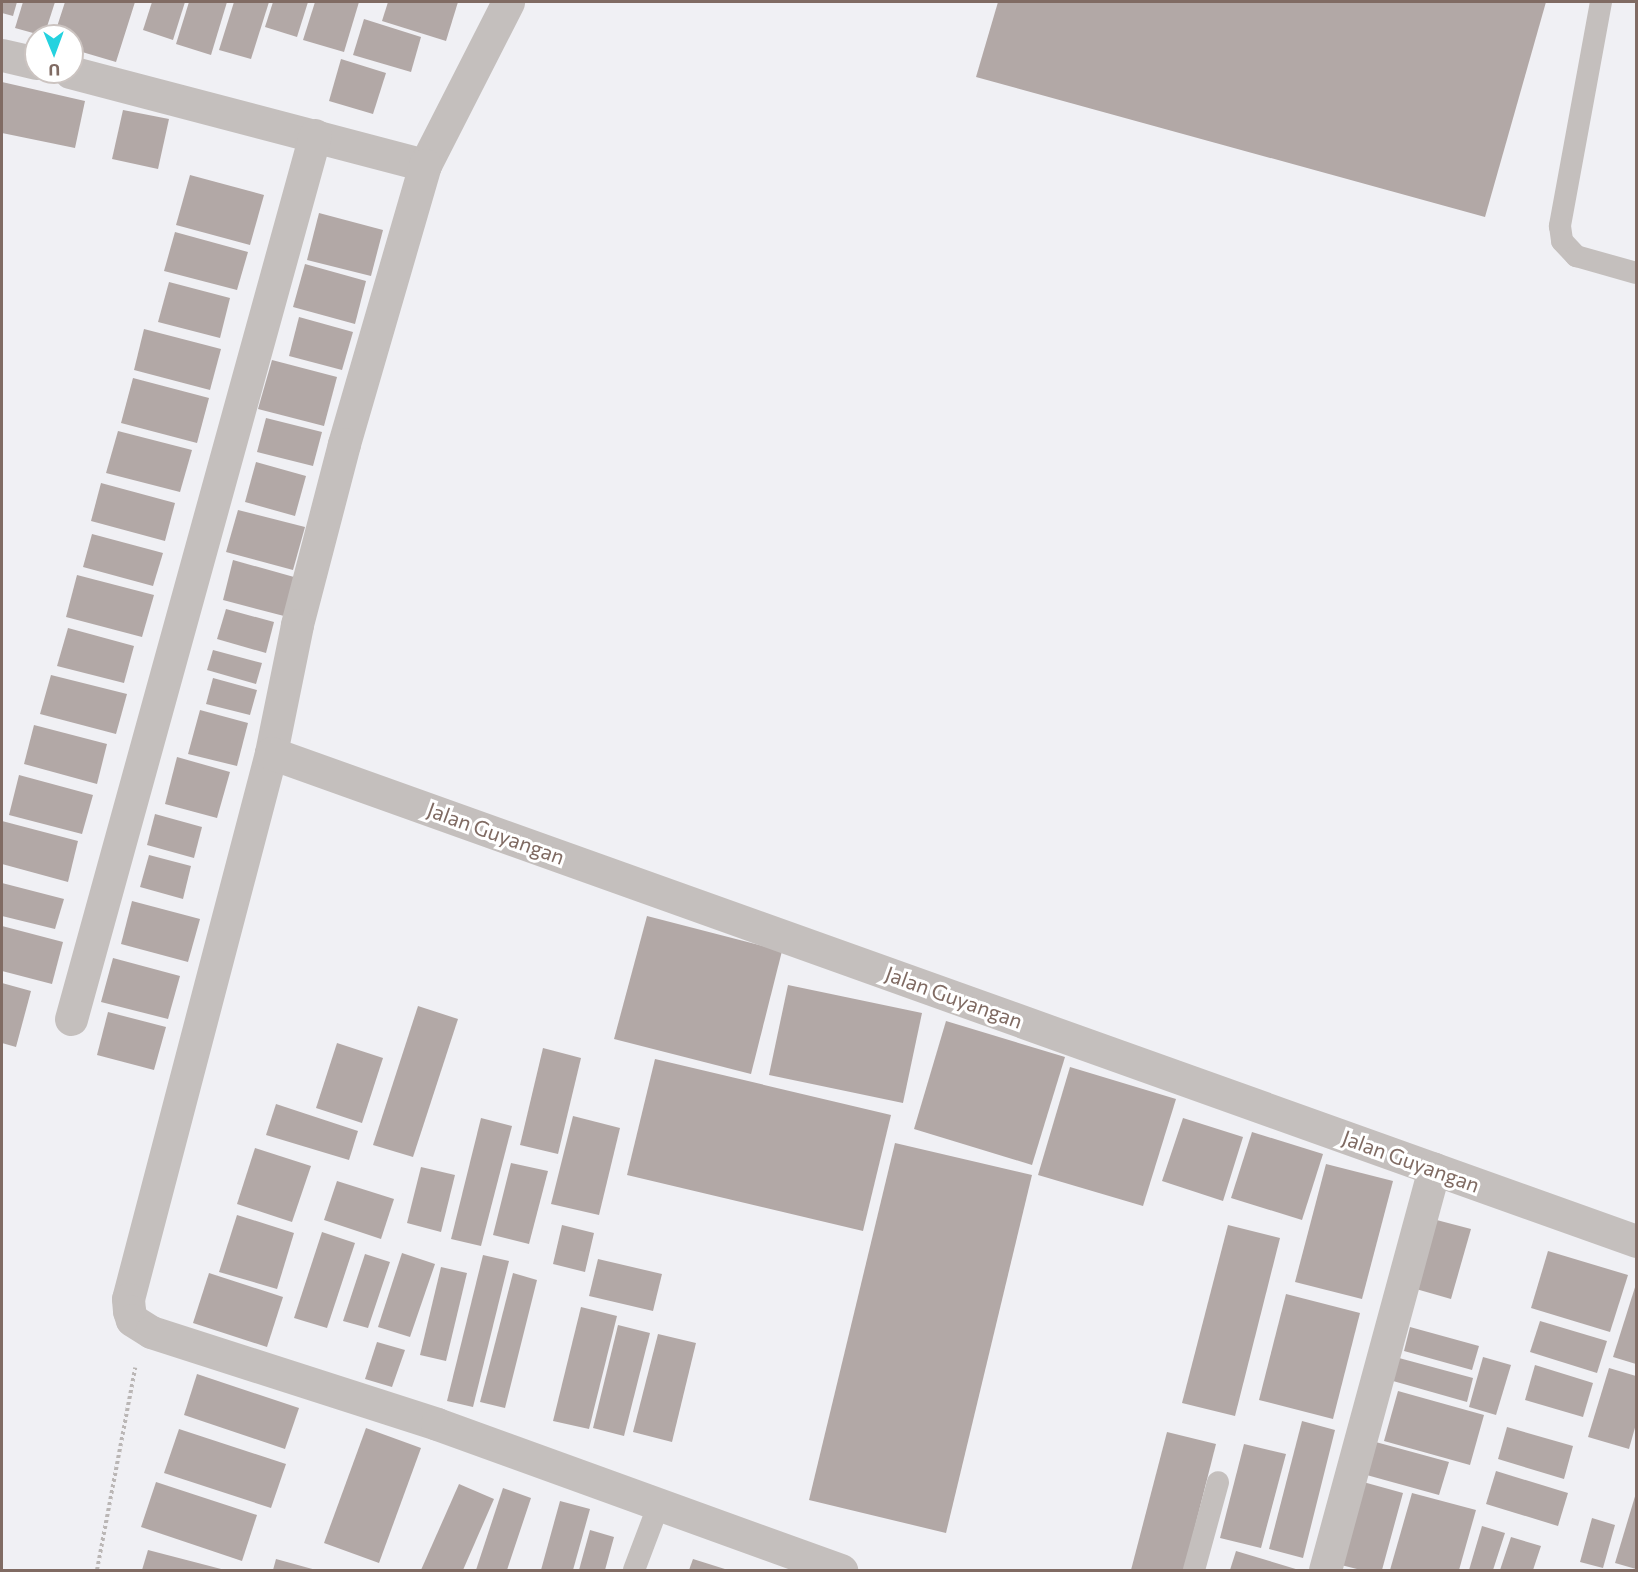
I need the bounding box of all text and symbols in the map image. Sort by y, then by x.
north arrow [24,24,84,84]
text: U [48,61,60,80]
street label: Jalan Guyangan [424,796,568,870]
street label: Jalan Guyangan [882,960,1026,1034]
street label: Jalan Guyangan [1339,1124,1483,1198]

